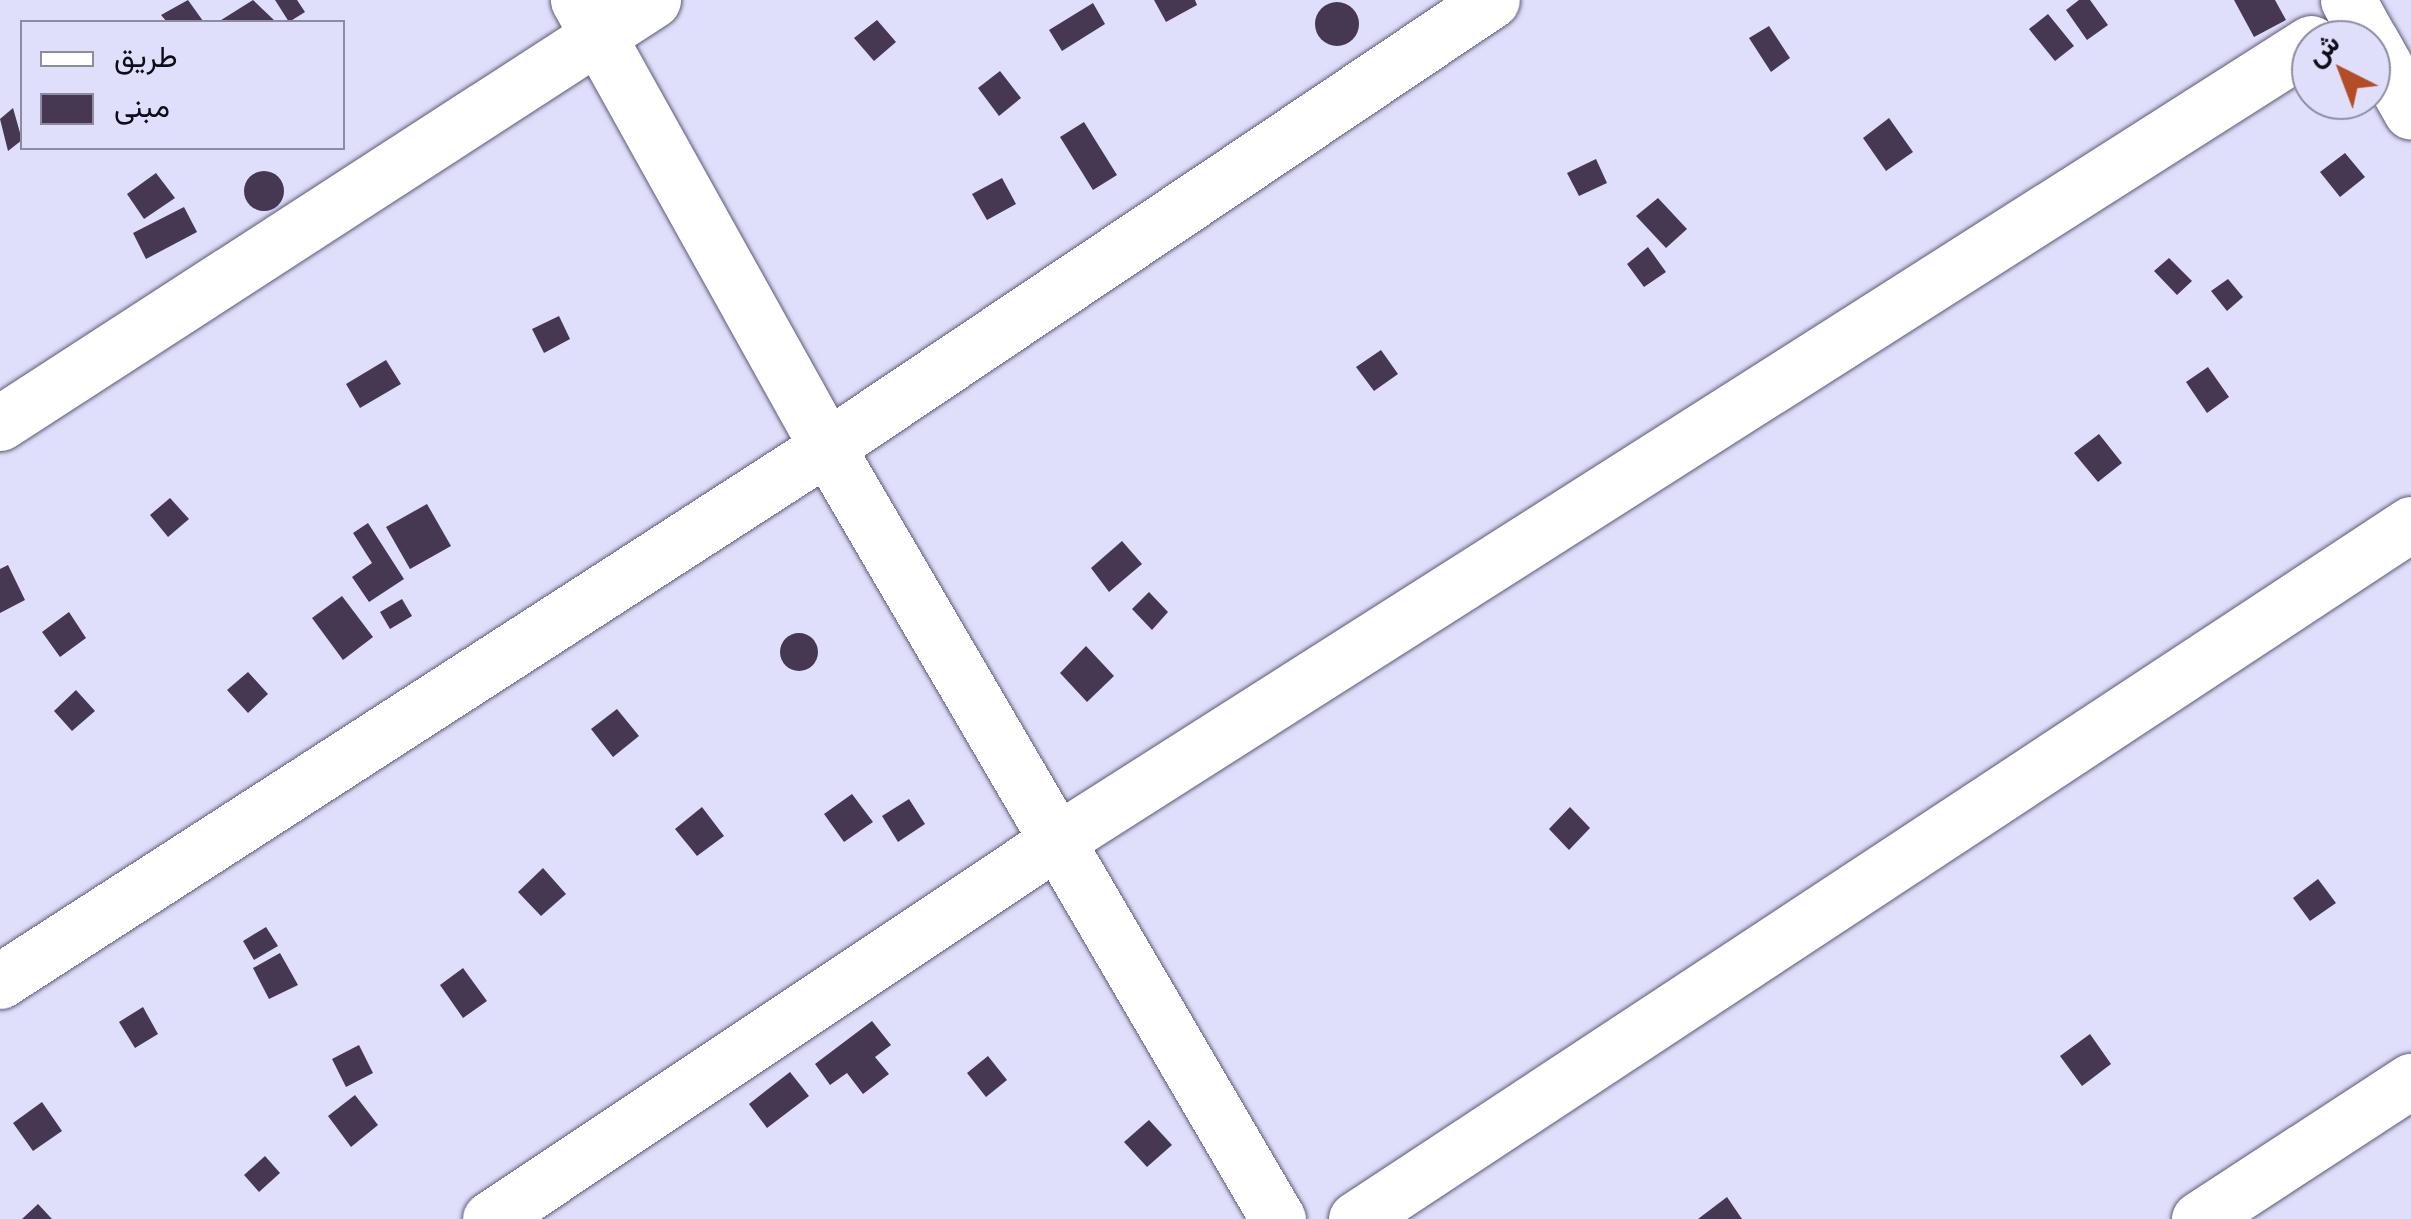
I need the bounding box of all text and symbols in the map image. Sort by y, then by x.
legend [20,20,345,150]
north arrow [2291,20,2391,120]
text: ش [2297,24,2347,74]
text: طريق [114,36,178,75]
text: مبنى [114,86,170,125]

